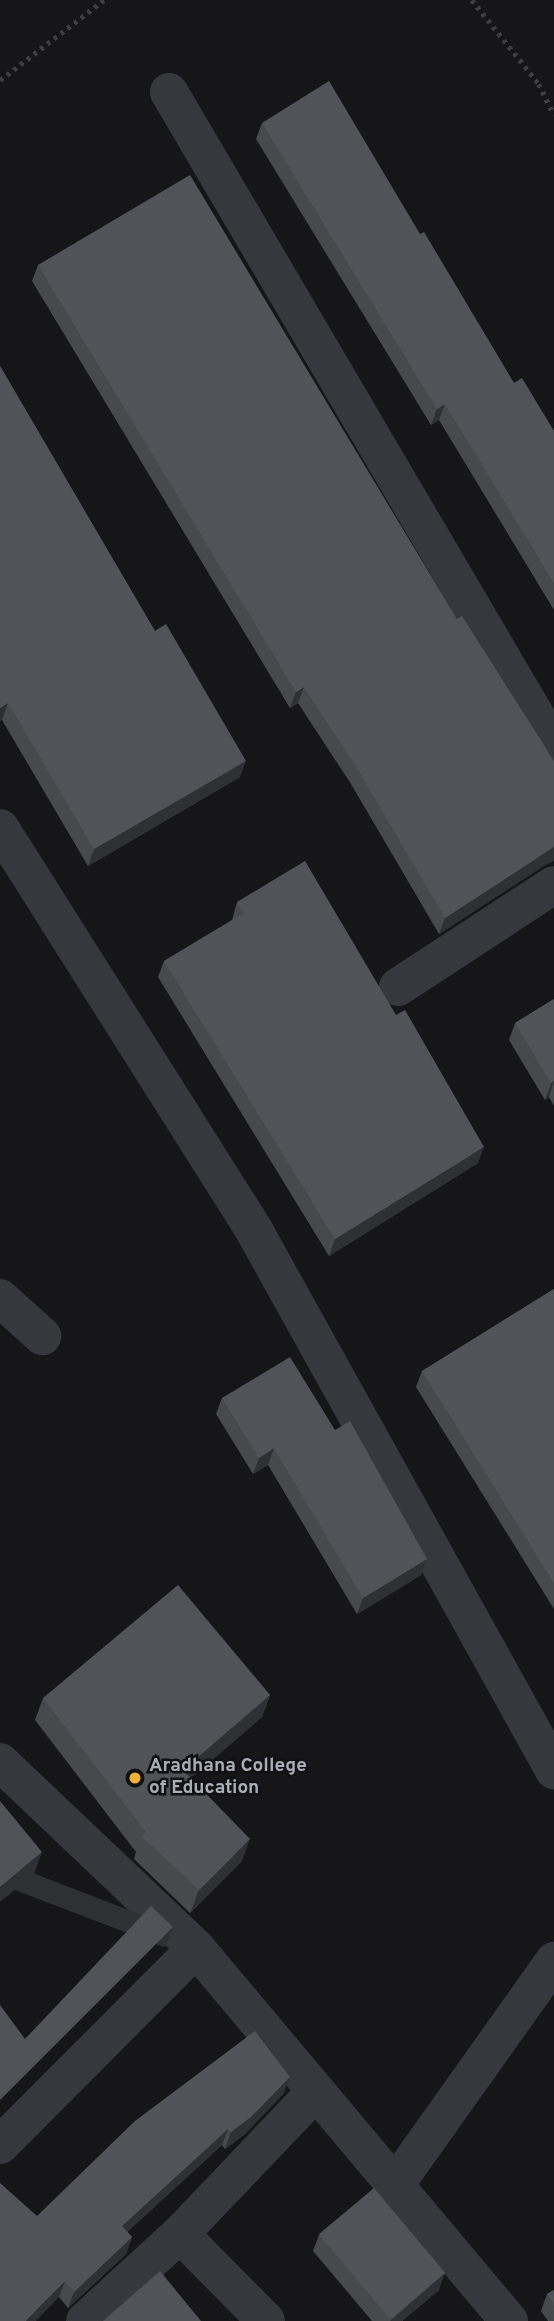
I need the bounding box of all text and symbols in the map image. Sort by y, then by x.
place label: Aradhana College of Education [149,1756,307,1800]
marker: Aradhana College of Education [127,1770,143,1786]

